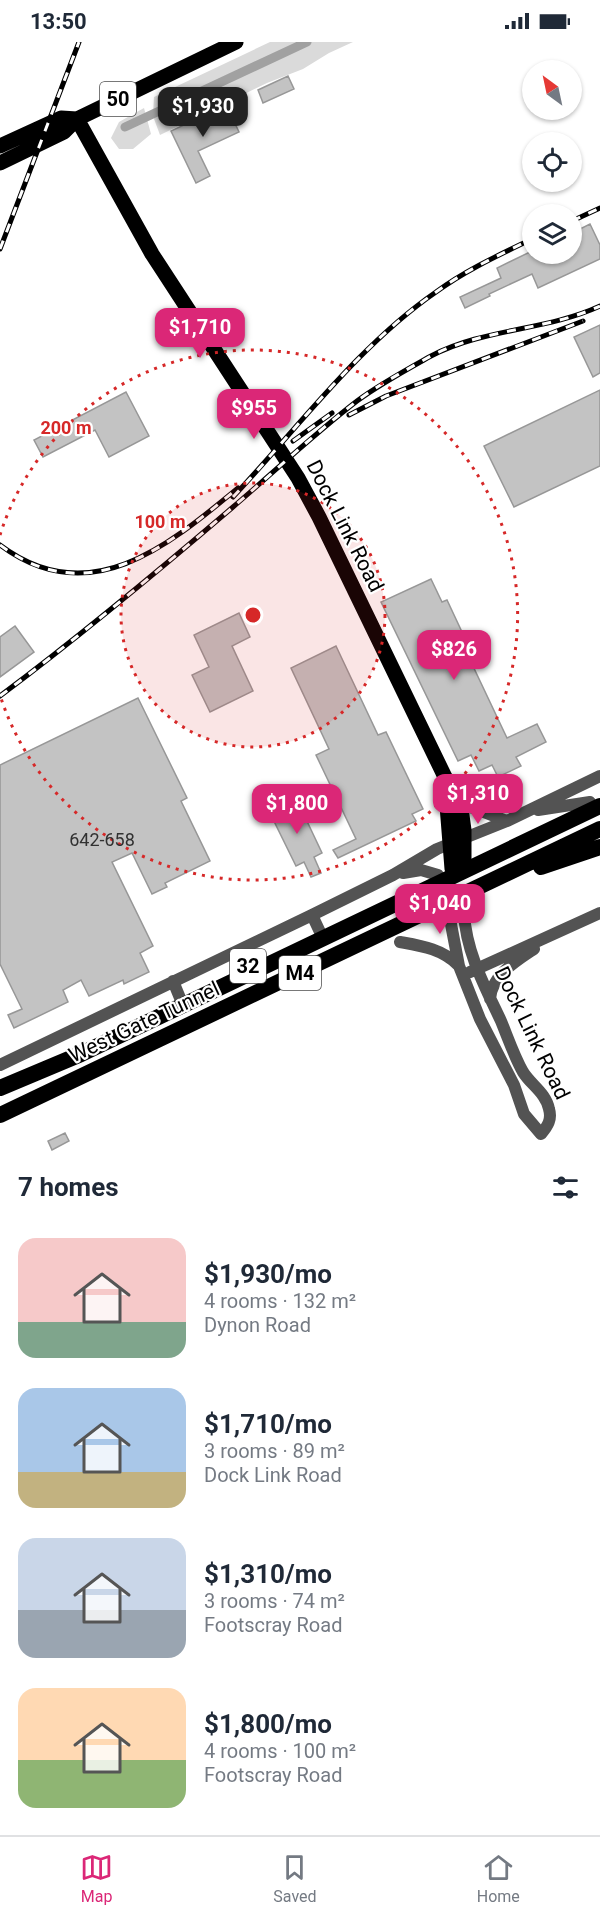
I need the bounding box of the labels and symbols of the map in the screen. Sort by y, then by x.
north arrow [522,60,582,120]
road number: 50 [100,82,136,116]
pin: $1,930 [154,87,252,138]
pin: $1,710 [151,308,249,359]
pin: $955 [218,389,290,440]
text: 200 m [40,417,92,438]
street label: Dock Link Road [301,456,389,596]
text: 100 m [134,511,186,532]
centre of rings [243,605,263,625]
pin: $826 [418,630,490,681]
pin: $1,310 [429,774,527,825]
pin: $1,800 [248,784,346,835]
house number: 642-658 [69,829,135,850]
pin: $1,040 [391,884,489,935]
road number: 32 [230,949,266,983]
road number: M4 [279,956,321,990]
street label: Dock Link Road [490,963,574,1103]
street label: West Gate Tunnel [65,977,223,1067]

